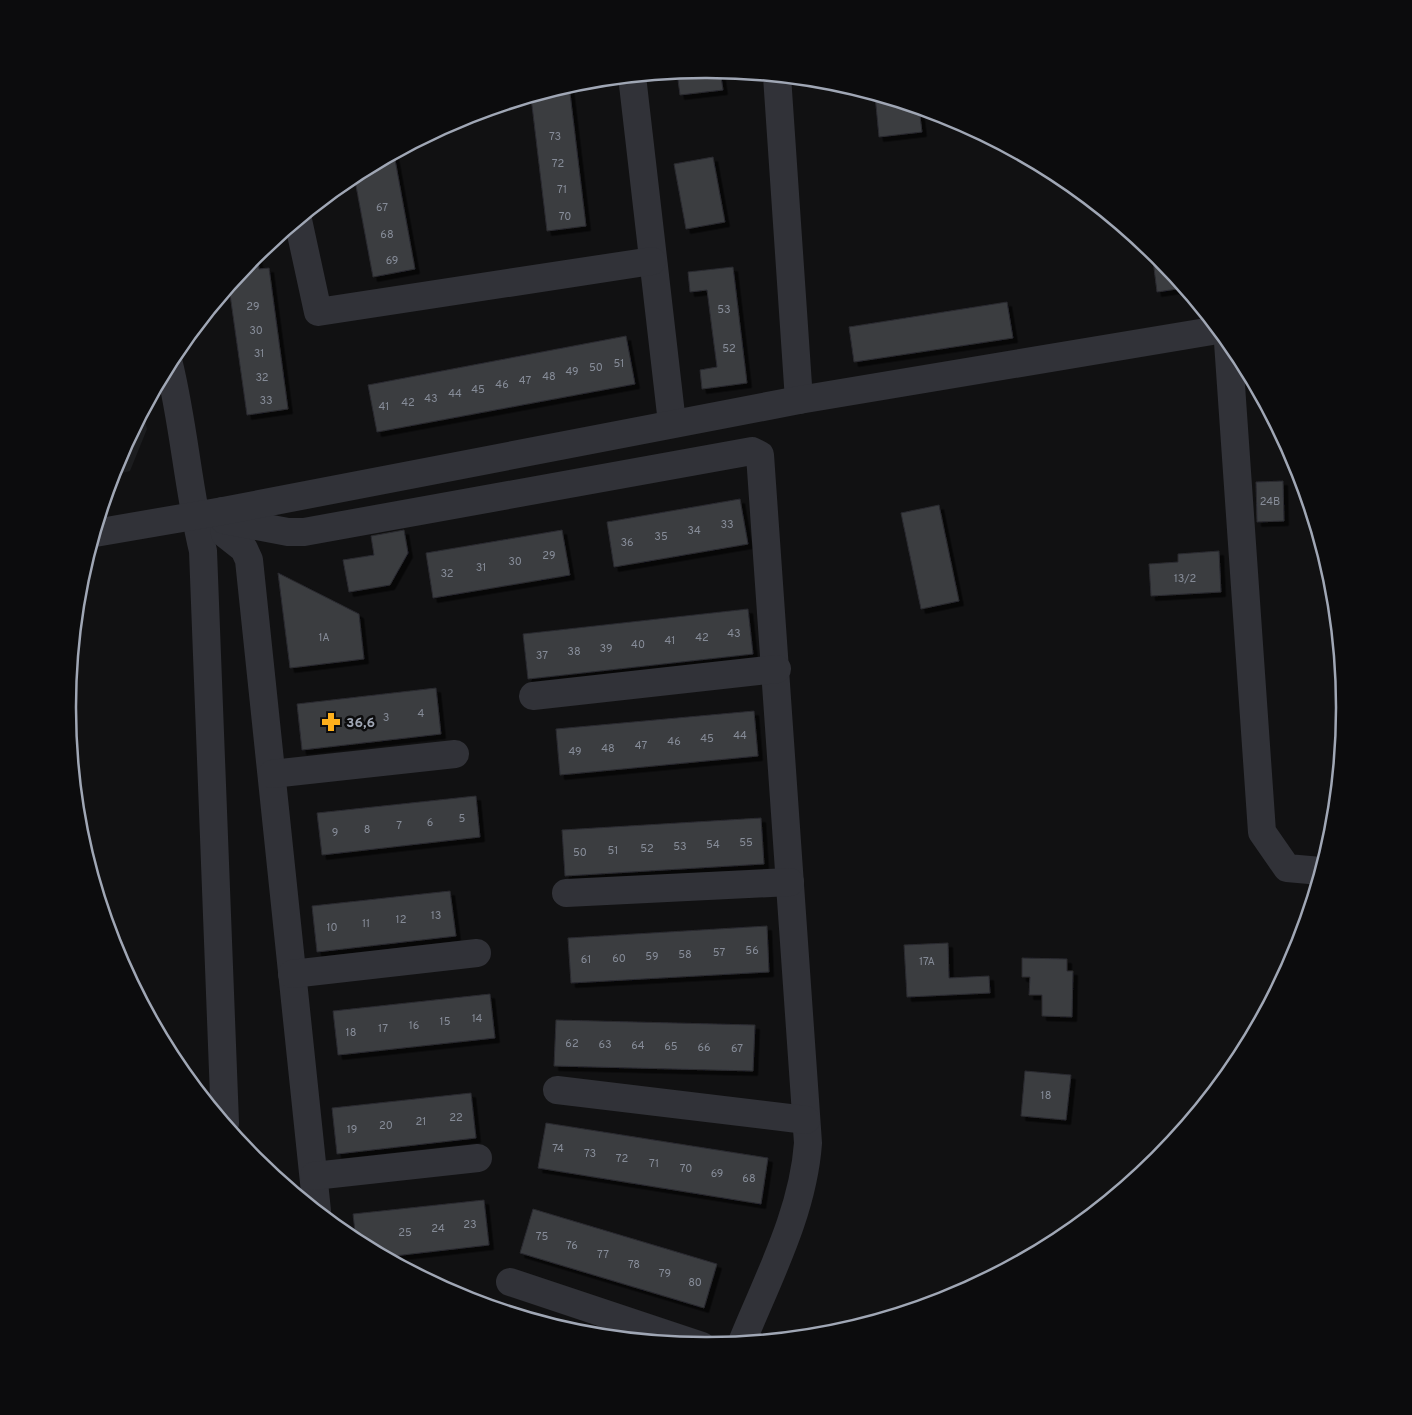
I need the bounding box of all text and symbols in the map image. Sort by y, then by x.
house number: 73 [549,130,561,144]
house number: 72 [552,157,564,171]
house number: 71 [557,183,567,197]
house number: 67 [376,201,388,215]
house number: 70 [559,210,571,224]
house number: 68 [380,228,394,242]
house number: 69 [386,254,398,268]
house number: 29 [246,300,260,314]
house number: 53 [717,303,731,317]
house number: 30 [249,324,263,338]
house number: 52 [722,342,736,356]
house number: 31 [254,347,264,361]
house number: 51 [614,357,624,371]
house number: 50 [589,361,603,375]
house number: 49 [565,365,579,379]
house number: 48 [542,370,556,384]
house number: 32 [255,371,269,385]
house number: 47 [519,374,531,388]
house number: 46 [495,378,509,392]
house number: 45 [471,383,485,397]
house number: 44 [448,387,462,401]
house number: 43 [424,392,438,406]
house number: 33 [259,394,273,408]
house number: 42 [401,396,415,410]
house number: 41 [379,400,389,414]
house number: 24В [1260,495,1280,509]
house number: 33 [720,518,734,532]
house number: 34 [687,524,701,538]
house number: 35 [654,530,668,544]
house number: 36 [620,536,634,550]
house number: 29 [542,549,556,563]
house number: 30 [508,555,522,569]
house number: 31 [476,561,486,575]
house number: 32 [440,567,454,581]
house number: 13/2 [1174,572,1196,586]
house number: 43 [727,627,741,641]
house number: 1А [318,631,330,645]
house number: 42 [695,631,709,645]
house number: 41 [665,634,675,648]
house number: 40 [631,638,645,652]
house number: 39 [600,642,612,656]
house number: 38 [567,645,581,659]
house number: 37 [536,649,548,663]
house number: 4 [418,707,425,721]
pharmacy icon: 36,6 [320,711,342,733]
house number: 3 [383,711,389,725]
place label: 36,6 [346,715,375,732]
house number: 44 [733,729,747,743]
house number: 45 [700,732,714,746]
house number: 46 [667,735,681,749]
house number: 47 [635,739,647,753]
house number: 48 [601,742,615,756]
house number: 49 [568,745,582,759]
house number: 5 [459,812,466,826]
house number: 6 [427,816,433,830]
house number: 7 [396,819,402,833]
house number: 8 [364,823,370,837]
house number: 9 [332,826,338,840]
house number: 55 [739,836,753,850]
house number: 54 [706,838,720,852]
house number: 53 [673,840,687,854]
house number: 52 [640,842,654,856]
house number: 51 [608,844,618,858]
house number: 50 [573,846,587,860]
house number: 13 [431,909,441,923]
house number: 12 [396,913,406,927]
house number: 11 [362,917,370,931]
house number: 10 [326,921,338,935]
house number: 56 [745,944,759,958]
house number: 57 [713,946,725,960]
house number: 58 [678,948,692,962]
house number: 59 [645,950,659,964]
house number: 60 [612,952,626,966]
house number: 61 [581,953,591,967]
house number: 17А [919,955,935,969]
house number: 14 [472,1012,483,1026]
house number: 15 [440,1015,451,1029]
house number: 16 [409,1019,419,1033]
house number: 17 [378,1022,388,1036]
house number: 18 [346,1026,356,1040]
house number: 62 [565,1037,579,1051]
house number: 63 [598,1038,612,1052]
house number: 64 [631,1039,645,1053]
house number: 65 [664,1040,678,1054]
house number: 66 [697,1041,711,1055]
house number: 67 [731,1042,743,1056]
house number: 18 [1041,1089,1051,1103]
house number: 22 [449,1111,463,1125]
house number: 21 [416,1115,426,1129]
house number: 20 [379,1119,393,1133]
house number: 19 [347,1123,357,1137]
house number: 74 [552,1142,564,1156]
house number: 73 [584,1147,596,1161]
house number: 72 [616,1152,628,1166]
house number: 71 [649,1157,659,1171]
house number: 70 [680,1162,692,1176]
house number: 69 [711,1167,723,1181]
house number: 68 [742,1172,756,1186]
house number: 23 [463,1218,477,1232]
house number: 24 [431,1222,445,1236]
house number: 25 [398,1226,412,1240]
house number: 75 [536,1230,548,1244]
house number: 76 [566,1239,578,1253]
house number: 77 [597,1248,609,1262]
house number: 78 [628,1258,640,1272]
house number: 79 [659,1267,671,1281]
house number: 80 [688,1276,702,1290]

